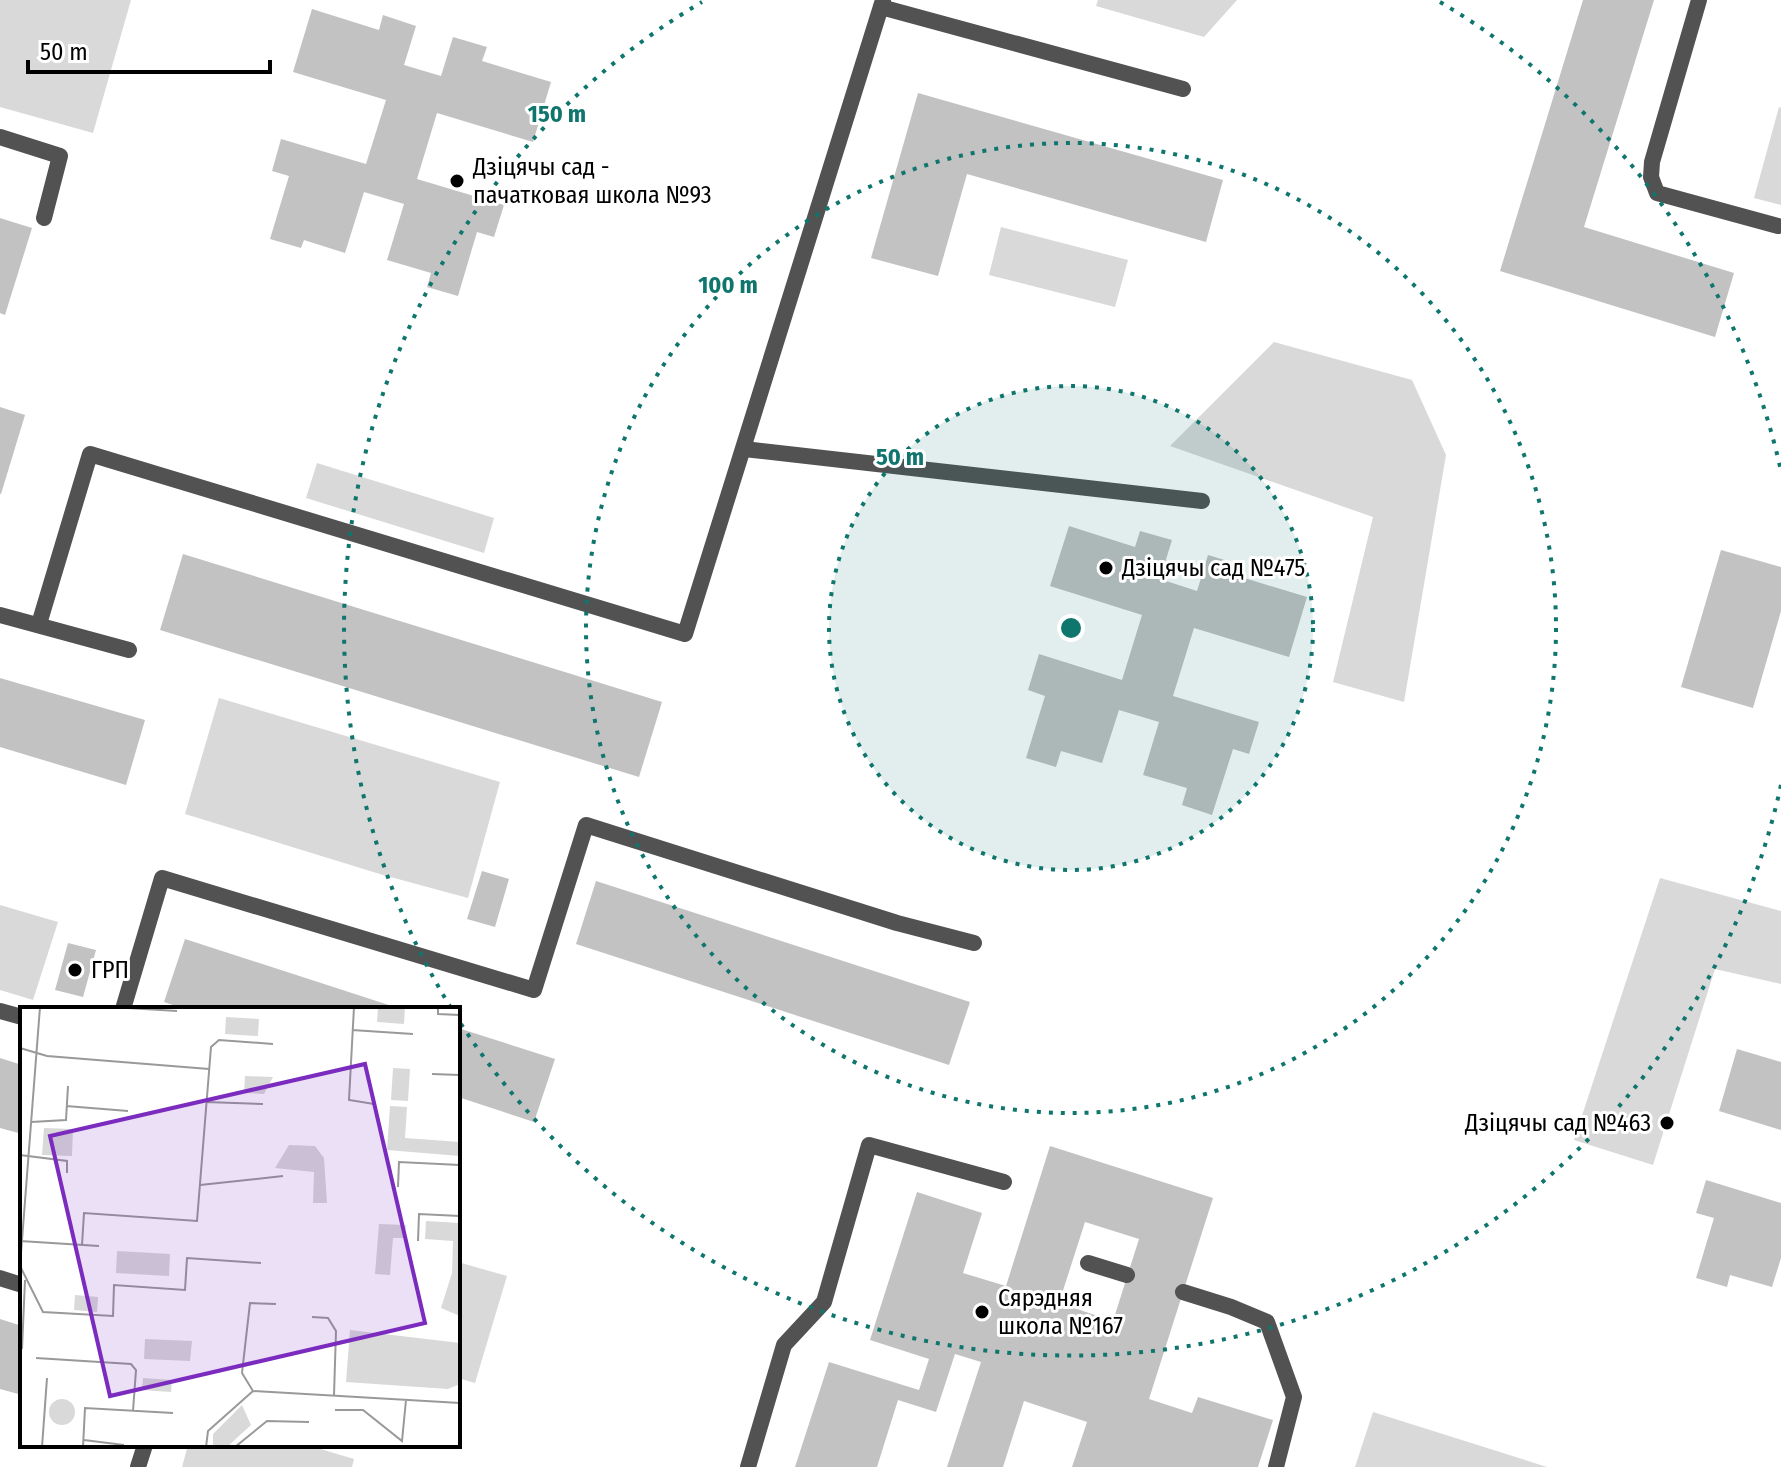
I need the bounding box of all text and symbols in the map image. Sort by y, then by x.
scale bar [28,24,270,74]
text: 50 m [40,38,88,66]
text: 150 m [528,100,586,128]
place label: Дзіцячы сад - пачатковая школа №93 [472,153,712,209]
marker: Дзіцячы сад - пачатковая школа №93 [448,172,466,190]
text: 100 m [698,271,758,299]
text: 50 m [876,443,924,471]
place label: Дзіцячы сад №475 [1121,554,1305,582]
marker: Дзіцячы сад №475 [1097,559,1115,577]
centre of rings [1057,614,1085,642]
place label: ГРП [91,956,129,984]
marker: ГРП [66,961,84,979]
inset map [20,1007,460,1447]
place label: Дзіцячы сад №463 [1464,1109,1651,1137]
marker: Дзіцячы сад №463 [1658,1114,1676,1132]
place label: Сярэдняя школа №167 [998,1284,1123,1340]
marker: Сярэдняя школа №167 [973,1303,991,1321]

